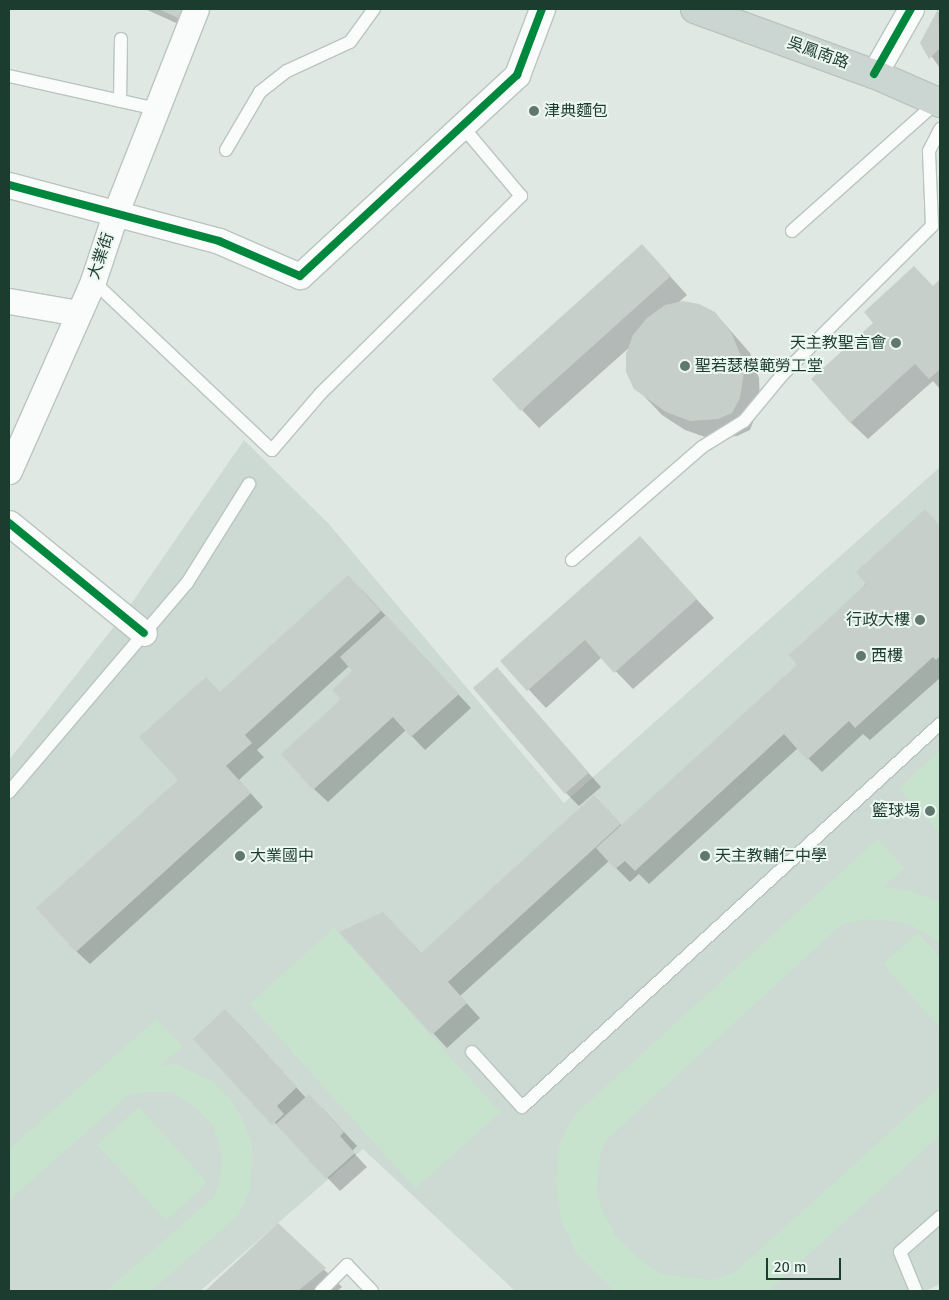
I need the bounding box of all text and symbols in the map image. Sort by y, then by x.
street label: 吳鳳南路 [785,33,851,73]
place label: 津典麵包 [544,101,608,121]
marker: 津典麵包 [528,105,540,117]
street label: 大業街 [84,230,118,282]
place label: 天主教聖言會 [790,333,886,353]
marker: 天主教聖言會 [890,337,902,349]
place label: 聖若瑟模範勞工堂 [695,356,823,376]
marker: 聖若瑟模範勞工堂 [679,360,691,372]
place label: 行政大樓 [846,610,910,630]
marker: 行政大樓 [914,614,926,626]
place label: 西樓 [871,646,903,666]
marker: 西樓 [855,650,867,662]
place label: 籃球場 [872,801,920,821]
marker: 籃球場 [924,805,936,817]
place label: 大業國中 [250,846,314,866]
place label: 天主教輔仁中學 [715,846,827,866]
marker: 大業國中 [234,850,246,862]
marker: 天主教輔仁中學 [699,850,711,862]
scale bar [769,1248,844,1280]
text: 20 m [774,1258,807,1276]

